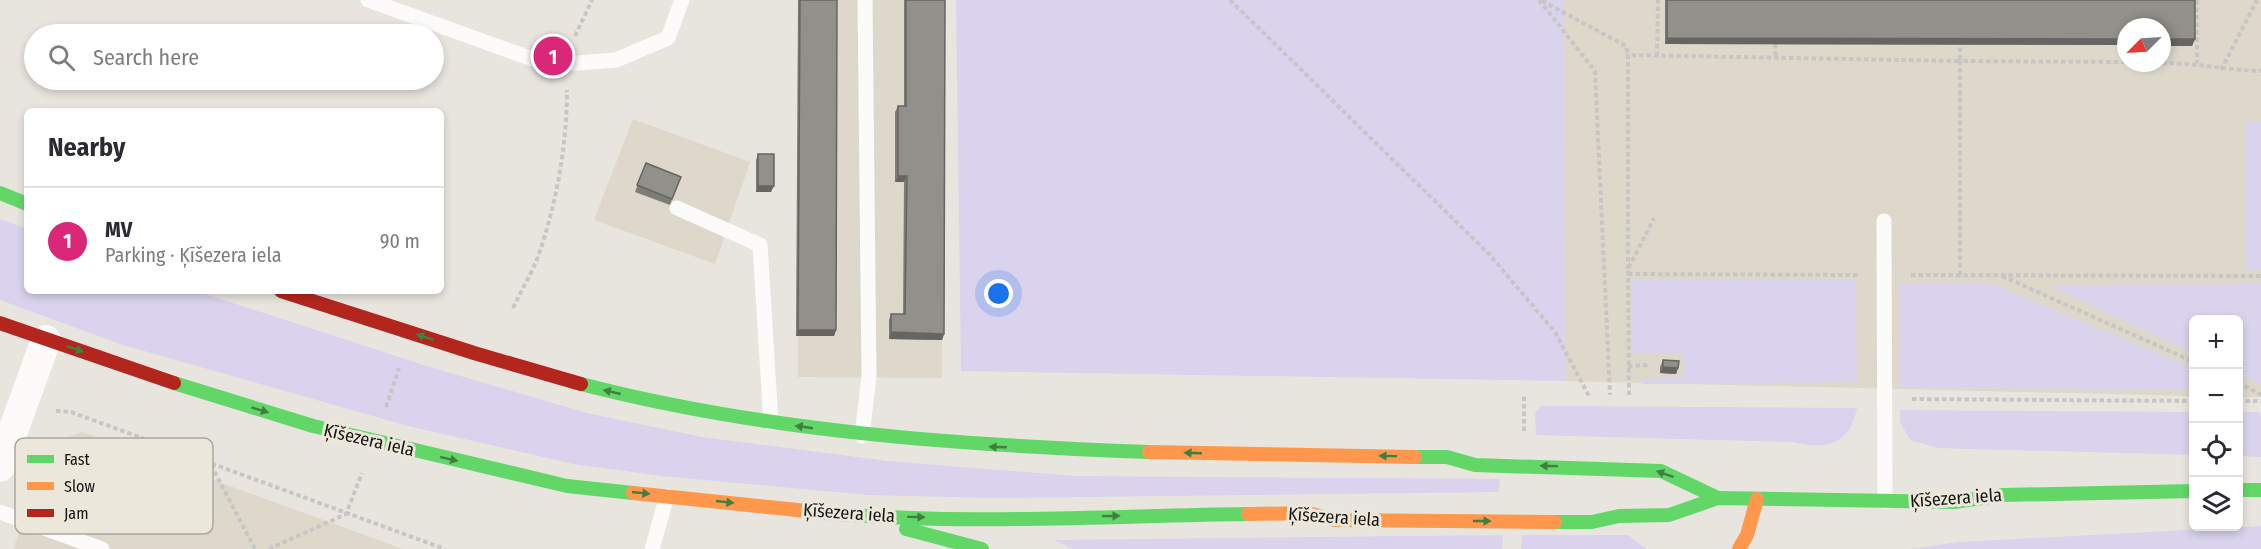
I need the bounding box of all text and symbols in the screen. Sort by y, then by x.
north arrow [2117,18,2171,72]
search box [24,24,444,90]
pin: 1 [534,34,572,78]
icon: search [45,41,78,74]
text: Search here [93,44,199,71]
text: Nearby [48,132,125,163]
text: MV [105,216,132,243]
text: 1 [63,229,72,253]
text: 90 m [380,229,420,253]
text: Parking · Ķīšezera iela [105,243,281,267]
your location [984,279,1013,308]
map controls [2189,315,2243,531]
button: + [2189,315,2243,369]
one-way arrow [416,332,434,342]
one-way arrow [66,345,84,355]
button: − [2189,369,2243,423]
one-way arrow [603,386,621,396]
one-way arrow [251,406,269,415]
street label: Ķīšezera iela [322,419,417,461]
one-way arrow [794,423,813,432]
button: locate [2189,423,2243,477]
legend [15,438,213,534]
one-way arrow [989,442,1008,452]
one-way arrow [1184,448,1203,457]
text: Fast [64,450,91,469]
one-way arrow [1379,451,1398,461]
one-way arrow [440,454,458,464]
one-way arrow [1539,461,1558,470]
one-way arrow [1656,469,1674,478]
text: Slow [64,477,95,496]
button: layers [2189,477,2243,531]
street label: Ķīšezera iela [1909,484,2003,512]
one-way arrow [631,488,650,498]
one-way arrow [716,497,735,507]
street label: Ķīšezera iela [802,499,896,527]
street label: Ķīšezera iela [1287,503,1381,531]
text: Jam [64,504,89,523]
one-way arrow [1102,511,1121,521]
one-way arrow [907,512,926,522]
one-way arrow [1472,516,1491,526]

